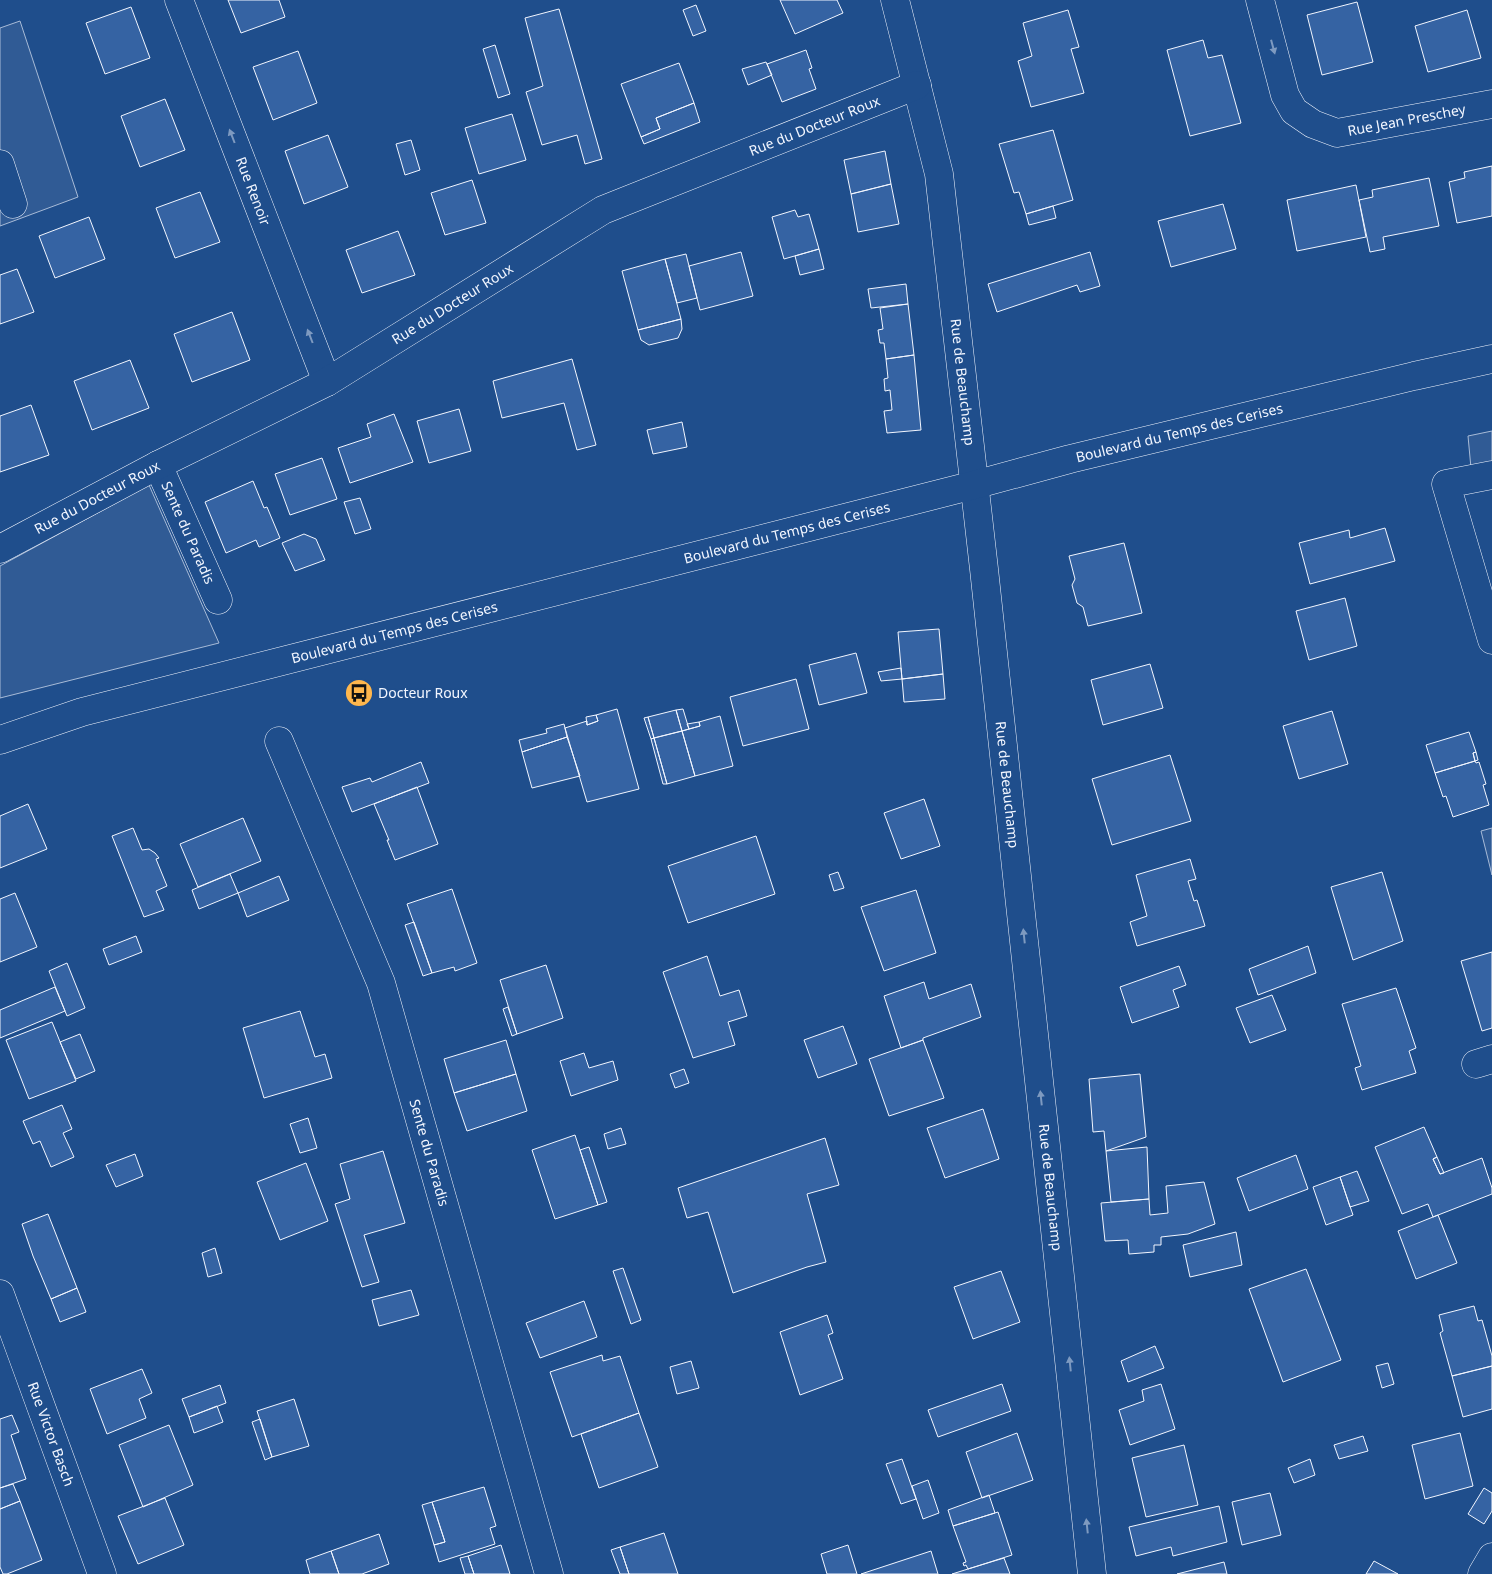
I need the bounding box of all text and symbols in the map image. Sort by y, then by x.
one-way arrow [1269,40,1277,55]
street label: Rue du Docteur Roux [746,90,883,160]
street label: Rue Jean Preschey [1346,99,1468,140]
one-way arrow [228,128,236,143]
street label: Rue Renoir [232,154,275,228]
street label: Rue du Docteur Roux [388,258,517,348]
street label: Rue de Beauchamp [947,318,980,447]
one-way arrow [306,328,314,343]
street label: Boulevard du Temps des Cerises [1074,398,1285,466]
street label: Rue du Docteur Roux [31,455,164,538]
street label: Sente du Paradis [157,478,220,587]
street label: Boulevard du Temps des Cerises [681,497,892,568]
street label: Boulevard du Temps des Cerises [289,597,500,667]
bus stop icon: Docteur Roux [344,678,374,708]
place label: Docteur Roux [378,683,468,702]
street label: Rue de Beauchamp [991,720,1024,849]
one-way arrow [1020,928,1028,944]
one-way arrow [1037,1090,1045,1106]
street label: Sente du Paradis [405,1097,454,1209]
street label: Rue de Beauchamp [1035,1123,1067,1252]
one-way arrow [1066,1356,1074,1372]
street label: Rue Victor Basch [24,1379,79,1489]
one-way arrow [1083,1517,1091,1533]

